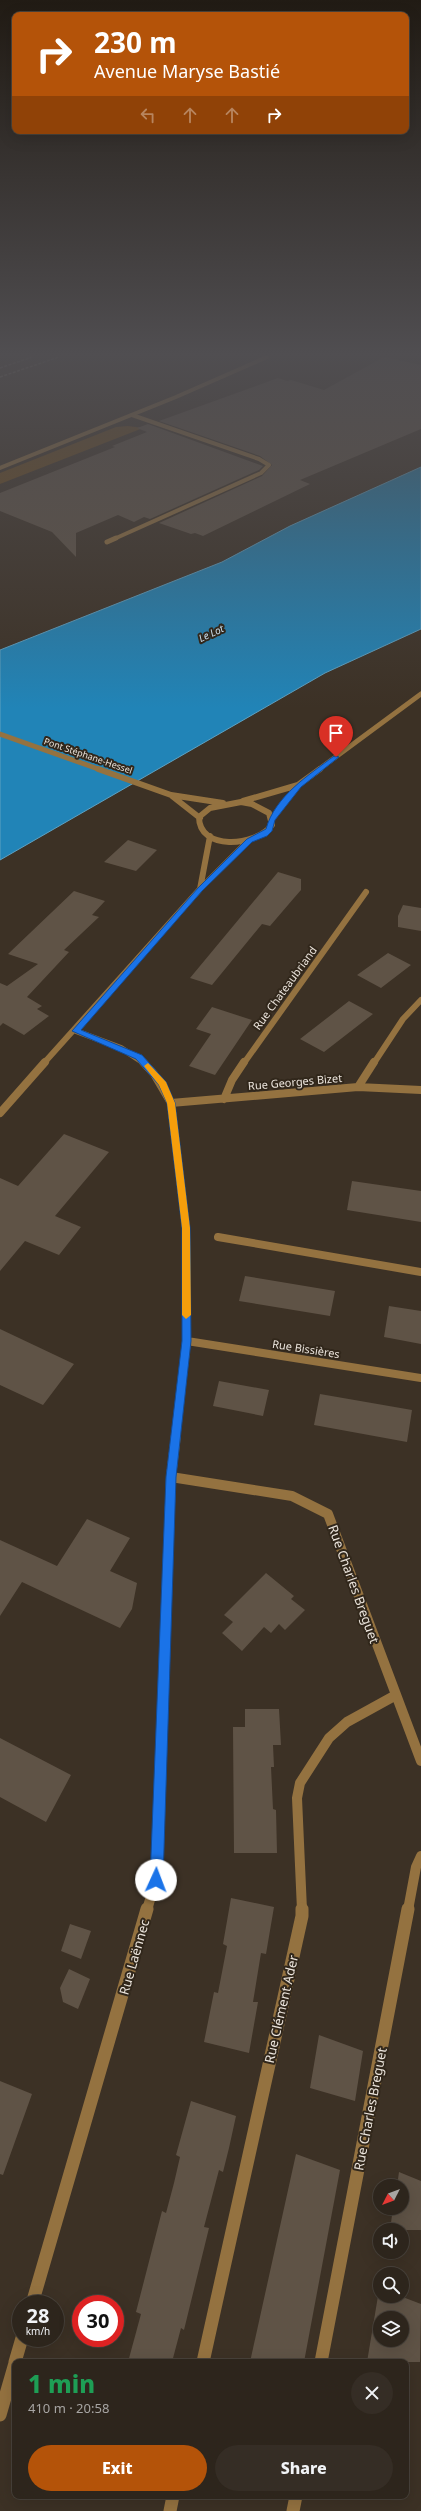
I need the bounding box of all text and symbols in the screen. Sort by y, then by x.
text: 230 m [94,23,177,61]
icon: right [28,28,80,80]
text: Avenue Maryse Bastié [94,59,280,83]
icon: left [137,104,159,126]
icon: ahead [179,104,201,126]
icon: ahead [221,104,243,126]
icon: right [263,104,285,126]
water label: Le Lot [196,621,226,645]
pin [319,716,353,757]
icon: arrive [325,722,347,744]
street label: Pont Stéphane-Hessel [42,734,134,777]
street label: Rue Chateaubriand [249,943,320,1032]
street label: Rue Georges Bizet [247,1070,343,1093]
street label: Rue Bissières [271,1336,341,1361]
street label: Rue Charles Breguet [324,1522,384,1646]
position arrow [135,1859,177,1901]
street label: Rue Laënnec [115,1917,153,1997]
street label: Rue Clément Ader [260,1953,302,2065]
street label: Rue Charles Breguet [349,2046,391,2172]
north arrow [373,2179,409,2215]
map controls [373,2179,409,2347]
button: sound [373,2223,409,2259]
button: search [373,2267,409,2303]
speed limit sign: 30 [72,2295,124,2347]
text: 28 [27,2302,49,2329]
button: layers [373,2311,409,2347]
text: km/h [26,2324,50,2338]
text: 1 min [28,2367,95,2400]
button: close [351,2372,393,2414]
text: 410 m · 20:58 [28,2399,109,2417]
button: Exit [28,2445,207,2491]
button: Share [215,2445,393,2491]

